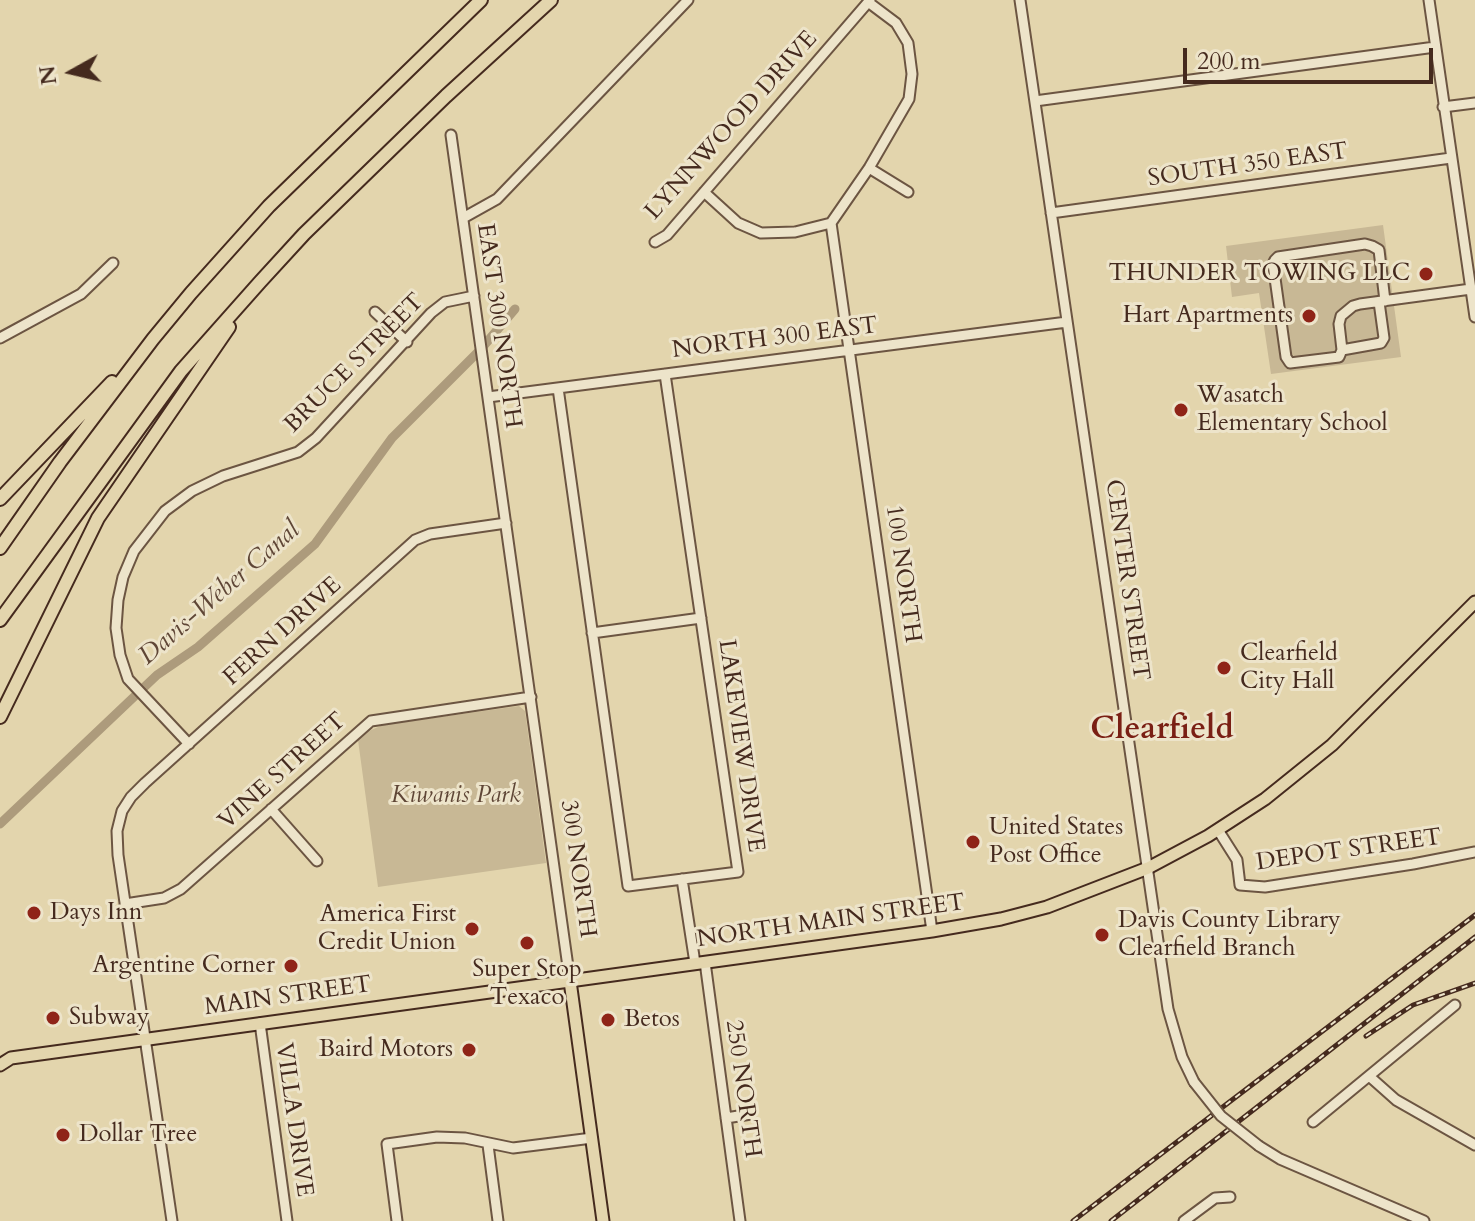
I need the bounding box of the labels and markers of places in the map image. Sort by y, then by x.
place label: THUNDER TOWING LLC [1109,260,1410,288]
marker: THUNDER TOWING LLC [1417,265,1435,283]
place label: Hart Apartments [1123,302,1293,330]
marker: Hart Apartments [1300,307,1318,325]
place label: Wasatch Elementary School [1197,382,1388,438]
marker: Wasatch Elementary School [1172,401,1190,419]
place label: Clearfield City Hall [1240,640,1338,696]
marker: Clearfield City Hall [1215,659,1233,677]
place label: United States Post Office [989,814,1123,870]
marker: United States Post Office [964,833,982,851]
place label: Days Inn [50,899,142,927]
place label: America First Credit Union [318,901,456,957]
marker: Days Inn [25,904,43,922]
place label: Davis County Library Clearfield Branch [1118,907,1341,963]
marker: America First Credit Union [463,920,481,938]
marker: Davis County Library Clearfield Branch [1093,926,1111,944]
marker: Super Stop Texaco [518,934,536,952]
place label: Argentine Corner [92,952,275,980]
place label: Super Stop Texaco [472,956,582,1012]
marker: Argentine Corner [282,957,300,975]
place label: Subway [69,1004,149,1032]
place label: Betos [624,1006,680,1034]
marker: Subway [44,1009,62,1027]
marker: Betos [599,1011,617,1029]
place label: Baird Motors [319,1036,453,1064]
marker: Baird Motors [460,1041,478,1059]
place label: Dollar Tree [79,1121,197,1149]
marker: Dollar Tree [54,1126,72,1144]

